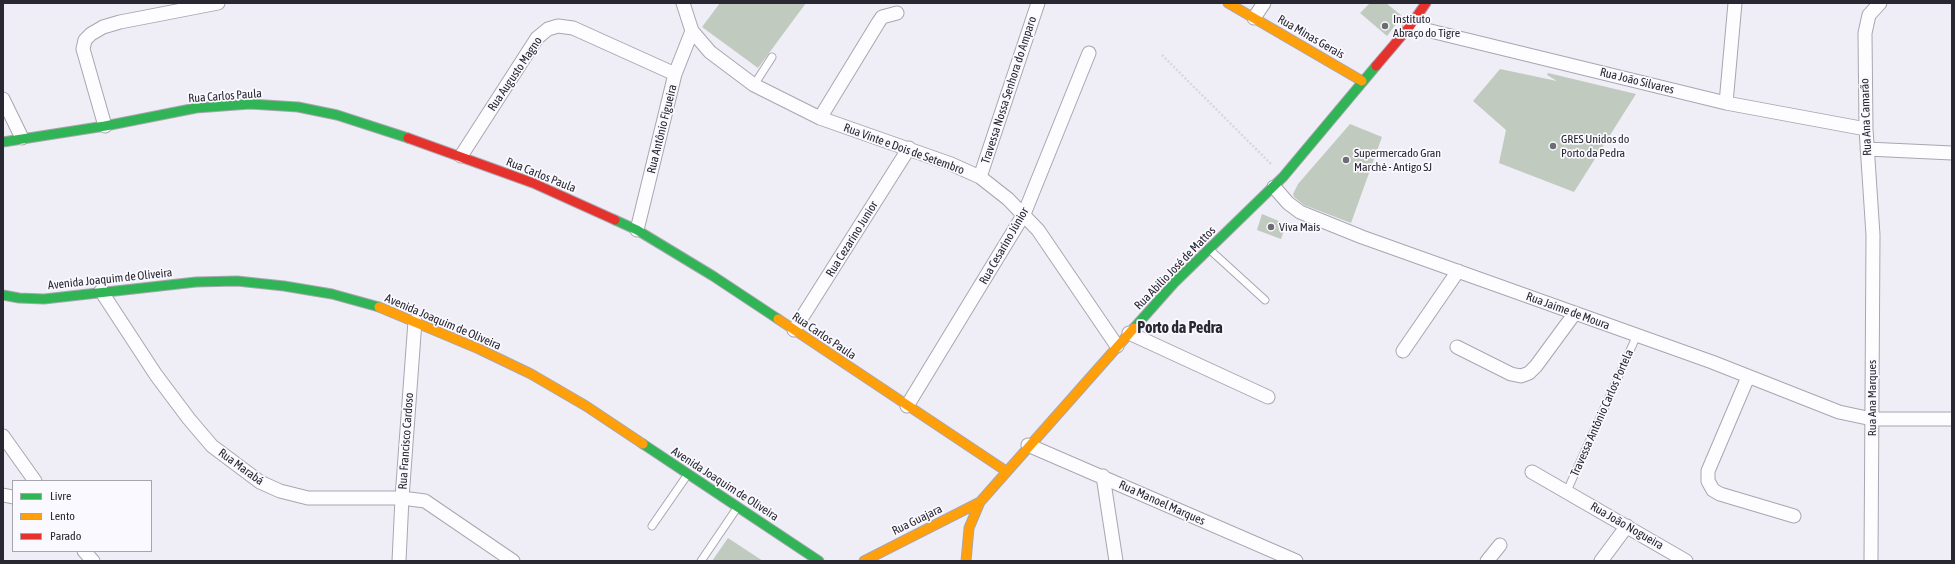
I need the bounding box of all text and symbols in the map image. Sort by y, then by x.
street label: Rua Minas Gerais [1275,12,1347,62]
place label: Instituto Abraço do Tigre [1393,12,1460,40]
street label: Travessa Nossa Senhora do Amparo [978,15,1040,165]
marker: Instituto Abraço do Tigre [1380,21,1390,31]
street label: Rua Augusto Magno [485,34,545,114]
street label: Rua João Silvares [1598,65,1676,97]
street label: Rua Ana Camarão [1857,78,1875,156]
street label: Rua Antônio Figueira [644,83,680,175]
street label: Rua Carlos Paula [188,86,262,106]
street label: Rua Vinte e Dois de Setembro [842,120,966,178]
place label: GRES Unidos do Porto da Pedra [1561,132,1629,160]
marker: GRES Unidos do Porto da Pedra [1548,141,1558,151]
place label: Supermercado Gran Marchè - Antigo SJ [1354,146,1441,174]
street label: Rua Carlos Paula [504,154,578,196]
marker: Supermercado Gran Marchè - Antigo SJ [1341,155,1351,165]
street label: Rua Cezarino Junior [823,198,881,280]
street label: Rua Cesarino Júnior [976,205,1032,287]
place label: Viva Mais [1279,220,1320,234]
marker: Viva Mais [1266,222,1276,232]
street label: Rua Abilio José de Mattos [1131,223,1219,313]
street label: Avenida Joaquim de Oliveira [47,265,173,293]
street label: Rua Jaime de Moura [1524,289,1612,333]
street label: Avenida Joaquim de Oliveira [383,291,503,353]
street label: Rua Carlos Paula [789,309,859,363]
district label: Porto da Pedra [1137,318,1223,338]
street label: Travessa Antônio Carlos Portela [1567,347,1637,479]
street label: Rua Ana Marques [1865,360,1879,436]
street label: Rua Francisco Cardoso [395,392,417,490]
street label: Avenida Joaquim de Oliveira [669,444,781,524]
street label: Rua Marabá [215,446,267,488]
street label: Rua Manoel Marques [1117,478,1207,528]
legend [12,480,152,552]
text: Livre [50,489,71,503]
street label: Rua João Nogueira [1588,499,1666,553]
street label: Rua Guajara [890,502,944,538]
text: Lento [50,509,75,523]
text: Parado [50,529,81,543]

